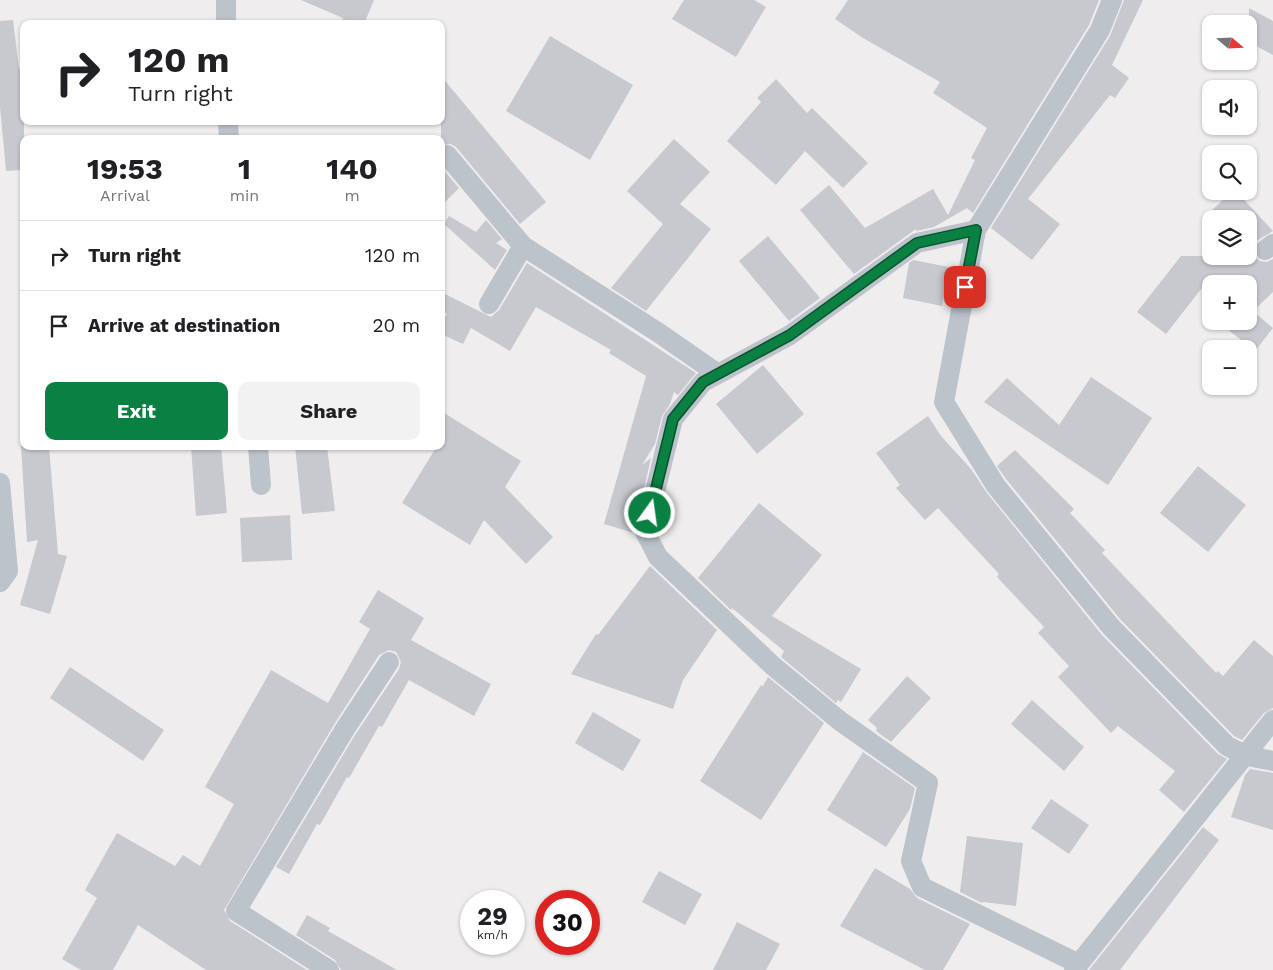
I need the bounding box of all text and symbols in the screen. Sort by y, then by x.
north arrow [1202,15,1258,70]
map controls [1202,15,1257,395]
text: 120 m [128,39,229,81]
icon: right [45,40,110,105]
button: sound [1202,80,1257,135]
text: Turn right [128,81,233,106]
button: search [1202,145,1257,200]
text: 19:53 [87,151,163,186]
text: 1 [238,151,251,186]
text: 140 [326,151,378,186]
text: Arrival [100,186,150,205]
text: min [230,186,259,205]
text: m [345,186,360,205]
button: layers [1202,210,1257,265]
icon: right [45,242,73,270]
text: Turn right [88,244,181,267]
text: 120 m [365,244,420,267]
pin [944,266,986,308]
icon: arrive [951,273,979,301]
button: + [1202,275,1257,330]
icon: arrive [45,312,73,340]
text: Arrive at destination [88,314,280,337]
text: 20 m [373,314,420,337]
button: − [1202,340,1257,395]
button: Exit [45,382,228,440]
button: Share [238,382,420,440]
position arrow [623,486,675,538]
speed limit sign: 30 [535,890,600,955]
text: 29 [477,902,508,931]
text: km/h [477,928,508,942]

